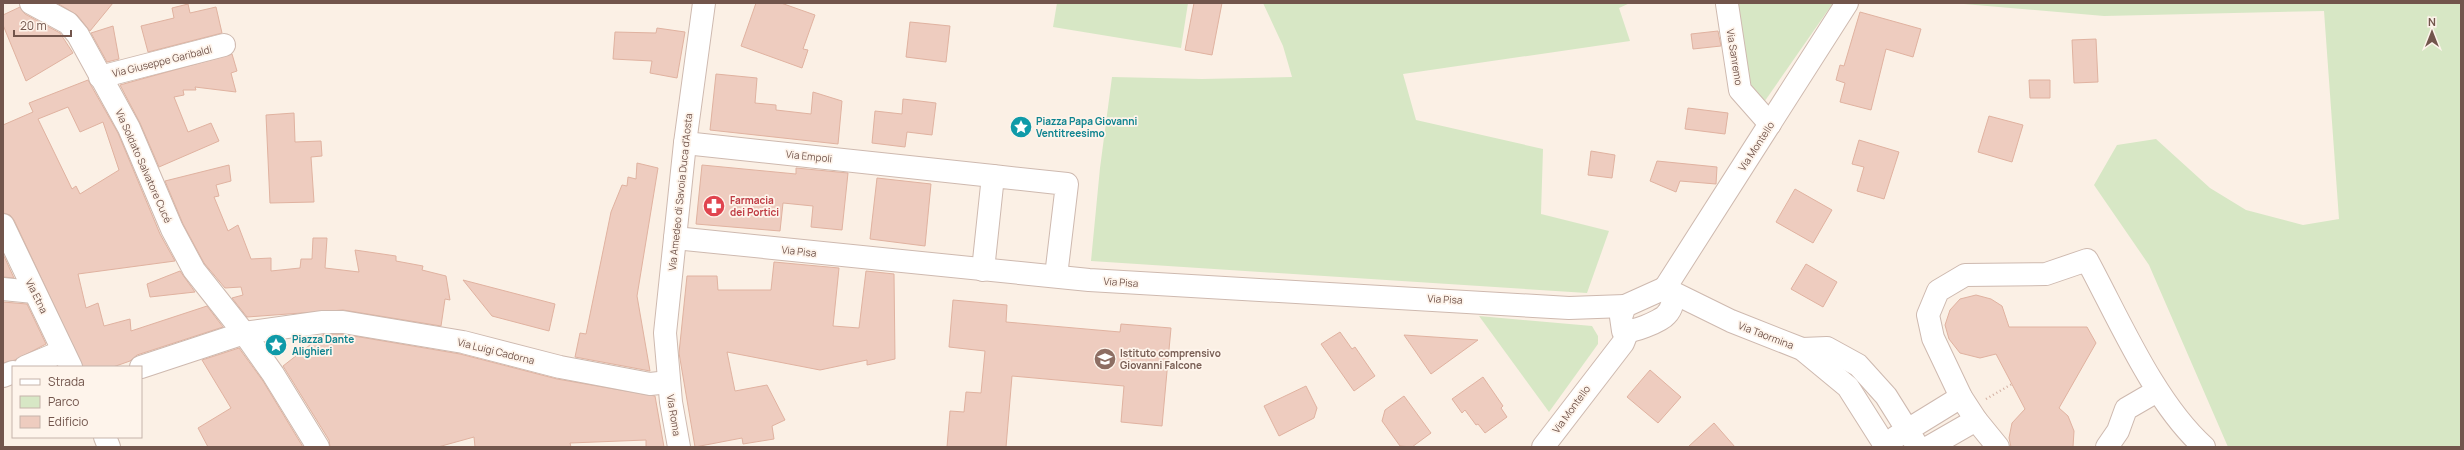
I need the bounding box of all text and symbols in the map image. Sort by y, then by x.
scale bar [14,12,71,38]
north arrow [2412,12,2452,52]
text: N [2428,14,2436,29]
text: 20 m [20,17,47,34]
street label: Via Sanremo [1724,28,1746,86]
street label: Via Giuseppe Garibaldi [111,42,213,80]
street label: Via Soldato Salvatore Cucé [113,107,176,225]
street label: Via Amedeo di Savoia Duca d'Aosta [665,113,695,271]
place icon: Piazza Papa Giovanni Ventitreesimo [1008,114,1034,140]
place label: Piazza Papa Giovanni Ventitreesimo [1036,114,1137,140]
street label: Via Montello [1735,119,1777,173]
street label: Via Empoli [785,147,833,165]
pharmacy icon: Farmacia dei Portici [701,193,727,219]
place label: Farmacia dei Portici [730,193,779,219]
street label: Via Pisa [781,242,817,260]
street label: Via Pisa [1103,274,1139,290]
street label: Via Etna [23,276,51,316]
street label: Via Pisa [1427,291,1463,307]
street label: Via Taormina [1736,318,1796,352]
place icon: Piazza Dante Alighieri [263,332,289,358]
place label: Piazza Dante Alighieri [292,332,354,358]
street label: Via Luigi Cadorna [456,335,536,367]
school or university icon: Istituto comprensivo Giovanni Falcone [1092,346,1118,372]
place label: Istituto comprensivo Giovanni Falcone [1120,346,1221,372]
legend [12,366,142,438]
text: Strada [48,373,85,390]
street label: Via Montello [1549,382,1593,436]
text: Parco [48,393,79,410]
street label: Via Roma [664,393,684,437]
text: Edificio [48,413,88,430]

